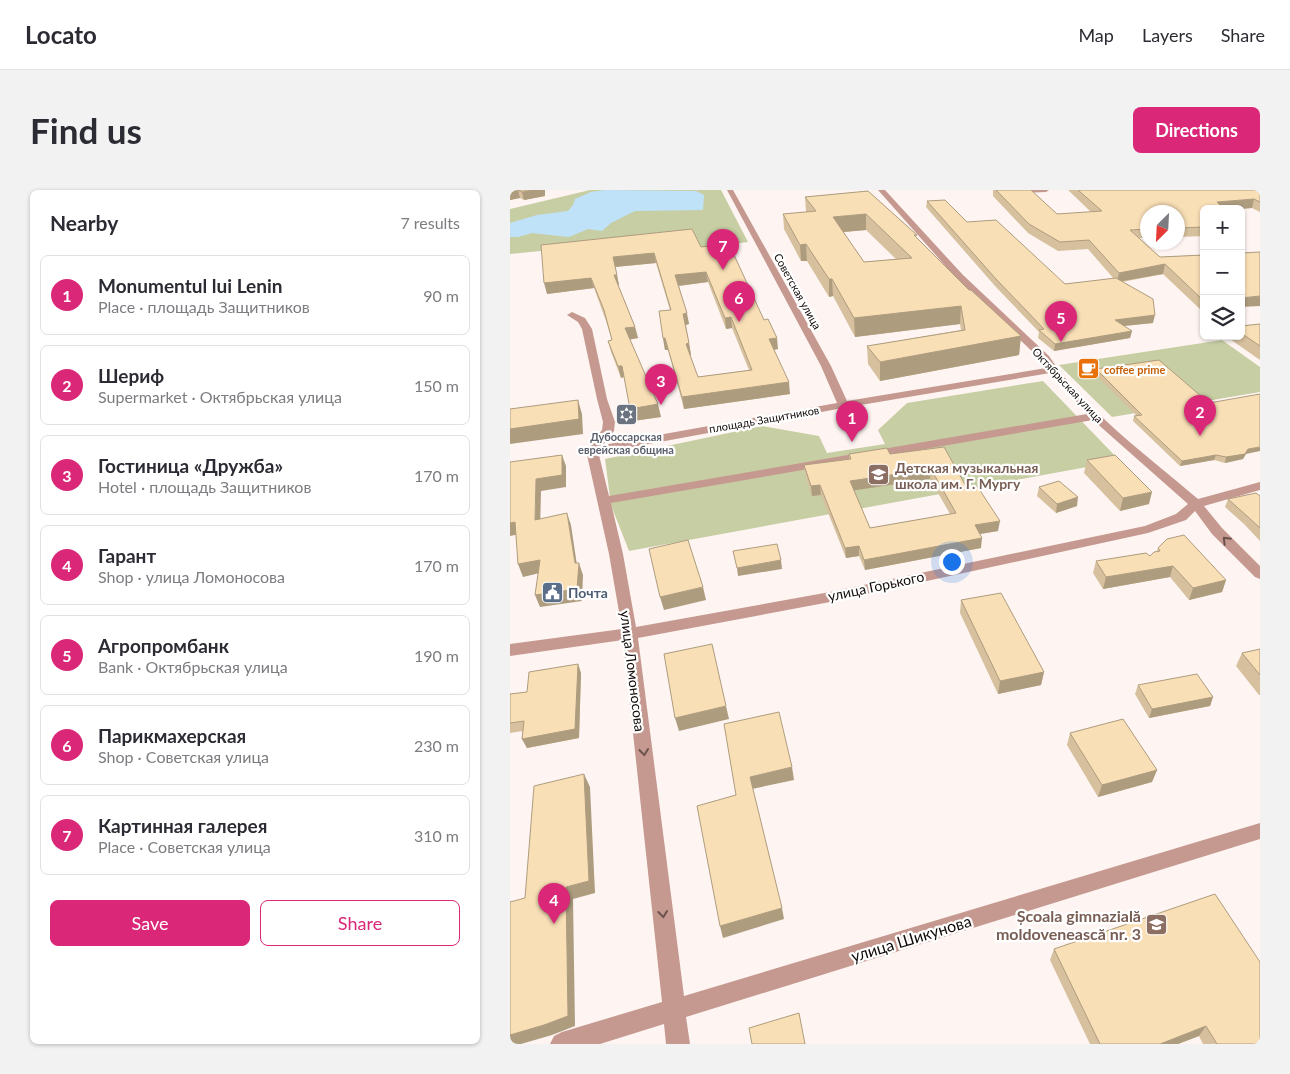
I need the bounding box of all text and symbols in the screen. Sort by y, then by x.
text: Locato [25,20,97,49]
text: Map [1078,24,1114,46]
text: Layers [1142,24,1193,46]
text: Share [1221,24,1265,46]
button: Directions [1133,107,1260,153]
text: Find us [30,109,142,151]
north arrow [1140,205,1185,250]
map controls [1200,205,1245,340]
button: + [1200,205,1245,250]
text: Nearby [50,210,118,235]
text: 7 results [400,213,460,232]
pin: 7 [707,229,739,270]
button: − [1200,250,1245,295]
street label: Советская улица [772,251,824,331]
text: Monumentul lui Lenin [98,274,282,297]
pin: 6 [723,281,755,322]
text: 1 [62,286,72,305]
text: 90 m [423,286,459,305]
button: layers [1200,295,1245,340]
text: Place · площадь Защитников [98,297,310,316]
pin: 5 [1045,301,1077,342]
street label: Октябрьская улица [1030,345,1106,425]
cafe icon: coffee prime [1076,357,1100,381]
place label: coffee prime [1104,363,1166,376]
text: Шериф [98,364,164,387]
pin: 3 [645,364,677,405]
text: 2 [62,376,72,395]
text: 150 m [414,376,459,395]
text: Supermarket · Октябрьская улица [98,387,342,406]
pin: 2 [1184,395,1216,436]
pin: 1 [836,401,868,442]
synagogue icon: Дубоссарская еврейская община [614,403,638,427]
street label: площадь Защитников [708,403,820,435]
place label: Дубоссарская еврейская община [578,430,674,456]
text: Гостиница «Дружба» [98,454,283,477]
place label: Детская музыкальная школа им. Г. Мургу [895,459,1038,492]
school or university icon: Детская музыкальная школа им. Г. Мургу [867,463,891,487]
text: 3 [62,466,72,485]
text: 170 m [414,466,459,485]
text: Hotel · площадь Защитников [98,477,311,496]
one-way arrow [1223,537,1232,546]
text: Гарант [98,544,156,567]
your location [939,549,965,575]
text: 4 [62,556,72,575]
text: 170 m [414,556,459,575]
text: Shop · улица Ломоносова [98,567,285,586]
street label: улица Горького [826,568,926,604]
public building icon: Почта [540,580,564,604]
place label: Почта [568,584,608,601]
street label: улица Ломоносова [617,610,649,732]
text: Агропромбанк [98,634,229,657]
text: 5 [62,646,72,665]
text: 190 m [414,646,459,665]
text: Bank · Октябрьская улица [98,657,288,676]
text: Парикмахерская [98,724,246,747]
text: 6 [62,736,72,755]
text: 230 m [414,736,459,755]
text: Shop · Советская улица [98,747,269,766]
one-way arrow [638,749,649,757]
text: Картинная галерея [98,814,267,837]
text: 7 [62,826,72,845]
text: 310 m [414,826,459,845]
text: Place · Советская улица [98,837,271,856]
pin: 4 [538,883,570,924]
button: Save [50,900,250,946]
button: Share [260,900,460,946]
place label: Școala gimnazială moldovenească nr. 3 [996,906,1141,943]
one-way arrow [657,910,668,918]
street label: улица Шикунова [849,911,973,965]
school or university icon: Școala gimnazială moldovenească nr. 3 [1145,912,1169,936]

